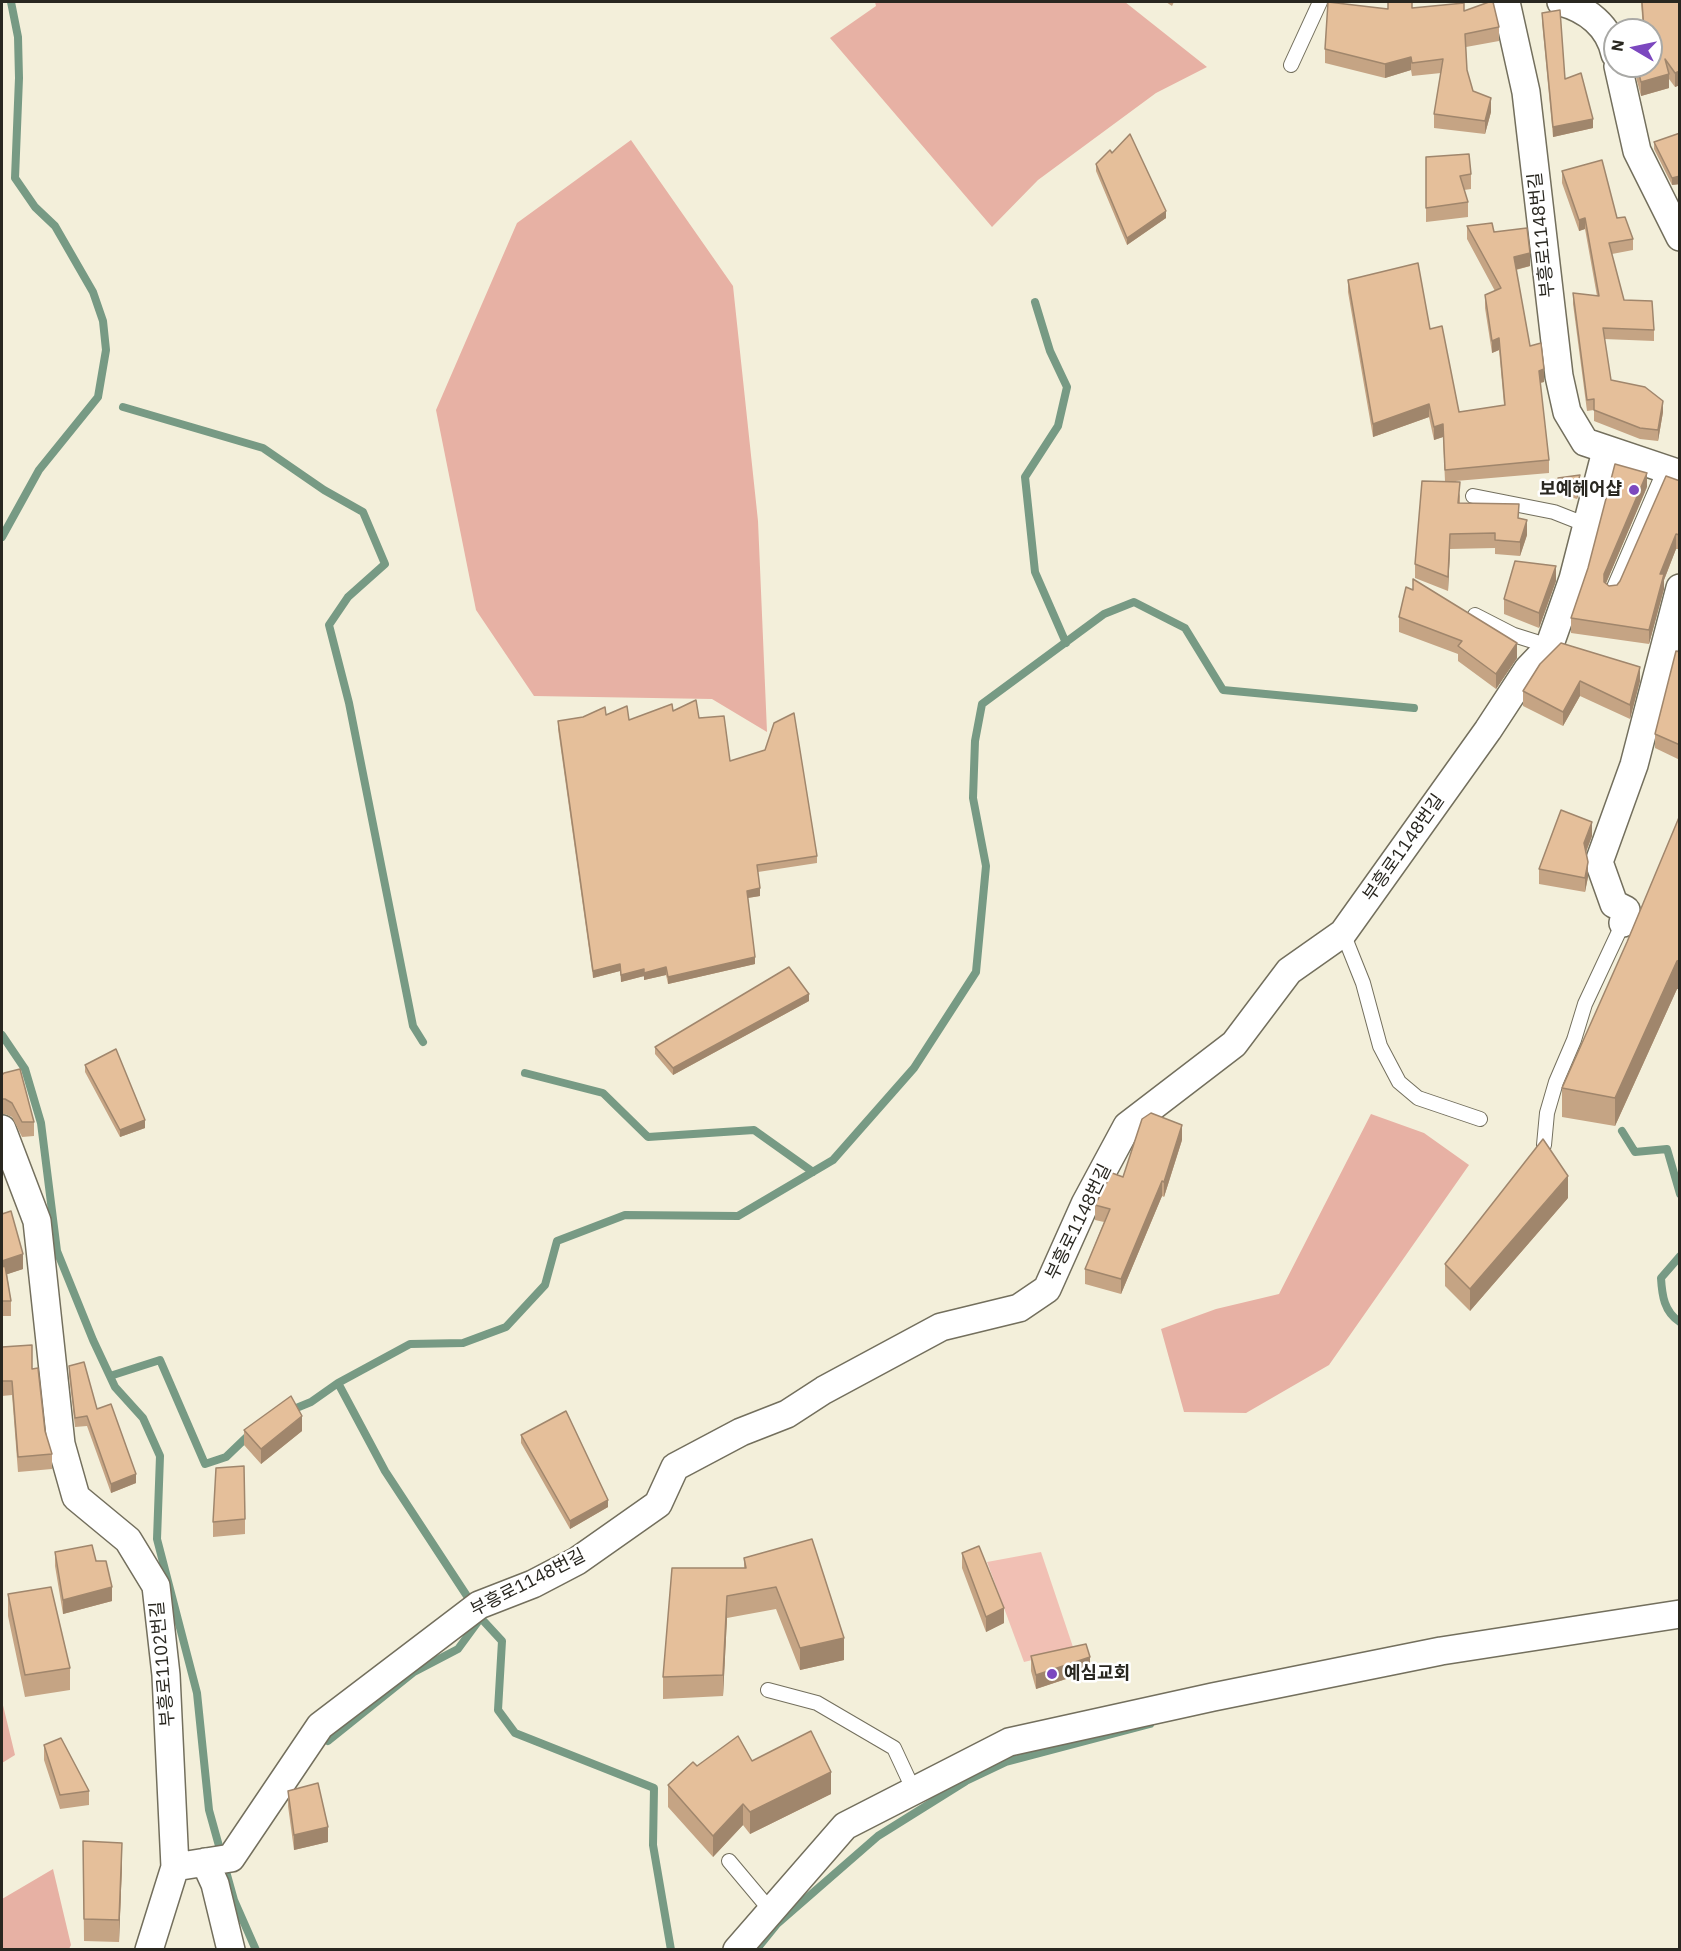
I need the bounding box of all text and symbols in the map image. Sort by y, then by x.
north arrow [1603,18,1663,78]
text: N [1606,38,1628,53]
street label: 부흥로1148번길 [1525,171,1559,299]
place label: 보예헤어샵 [1539,479,1622,501]
marker: 보예헤어샵 [1627,483,1641,497]
street label: 부흥로1148번길 [1359,790,1449,906]
street label: 부흥로1148번길 [1042,1161,1116,1283]
street label: 부흥로1148번길 [467,1545,589,1621]
street label: 부흥로1102번길 [147,1600,179,1728]
place label: 예심교회 [1064,1663,1130,1685]
marker: 예심교회 [1045,1667,1059,1681]

